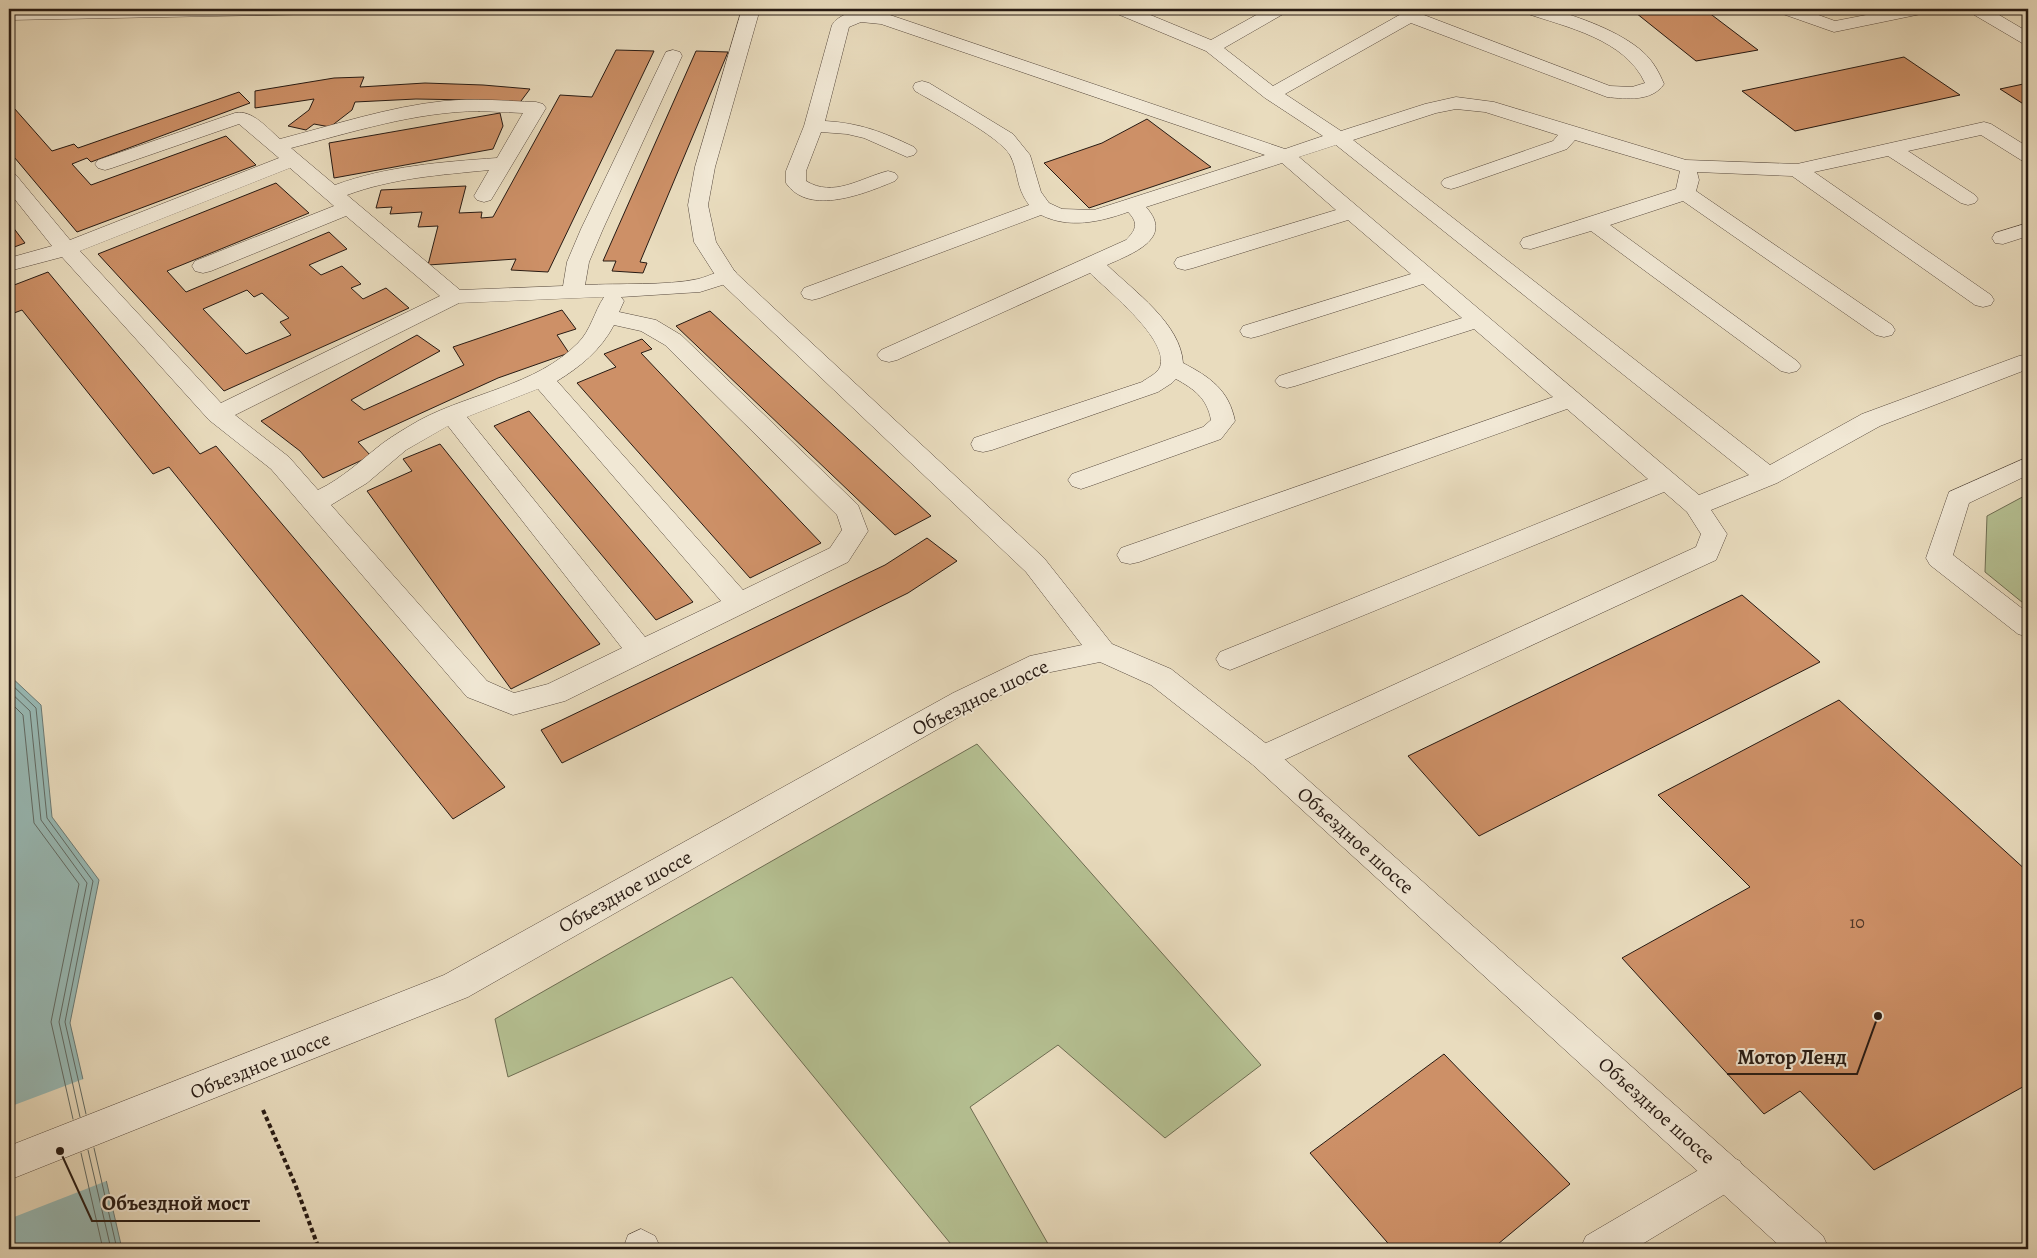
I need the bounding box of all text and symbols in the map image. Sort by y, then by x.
street label: Объездное шоссе [907,653,1053,742]
street label: Объездное шоссе [1291,781,1420,900]
street label: Объездное шоссе [554,844,697,939]
house number: 10 [1849,910,1865,934]
street label: Объездное шоссе [186,1025,334,1106]
callout: Мотор Ленд [1727,1038,1857,1074]
text: Мотор Ленд [1737,1043,1847,1071]
street label: Объездное шоссе [1592,1051,1721,1170]
callout: Объездной мост [92,1185,260,1221]
text: Объездной мост [102,1189,251,1217]

